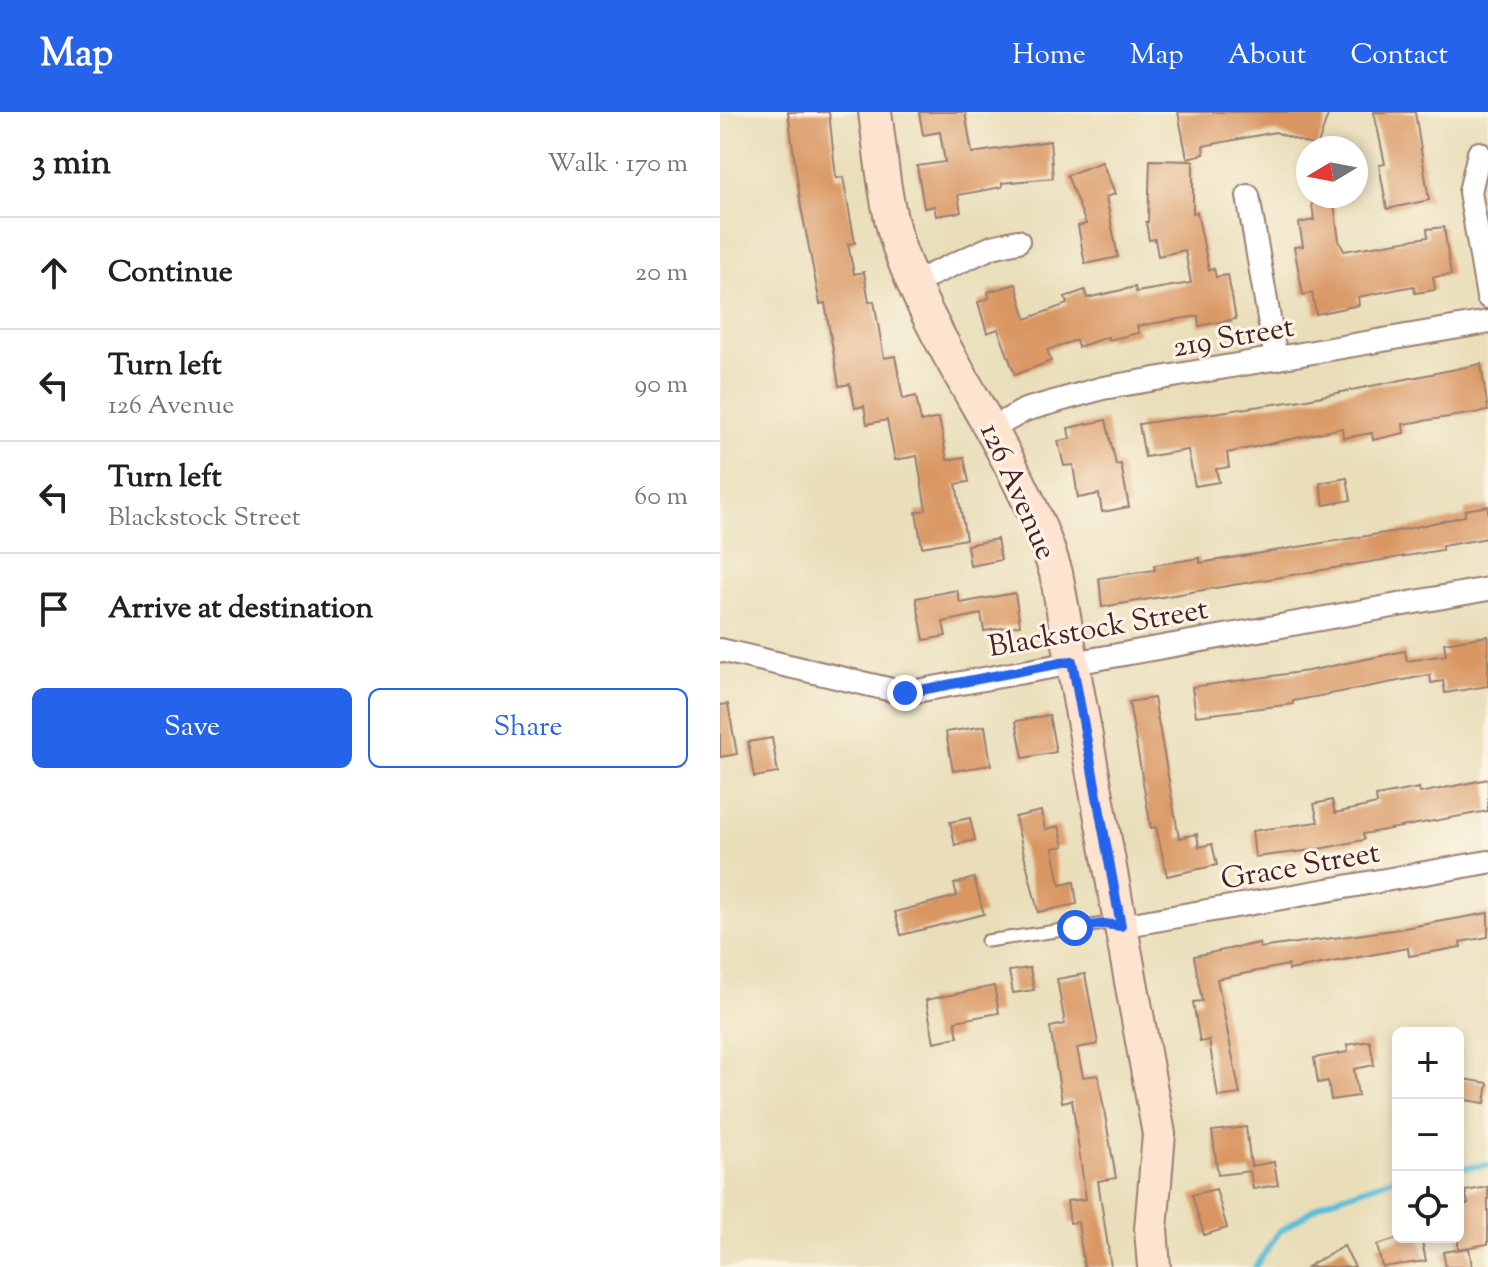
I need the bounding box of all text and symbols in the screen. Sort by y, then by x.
text: Map [40,29,113,83]
text: Home [1012,36,1086,76]
text: Map [1130,36,1184,76]
text: About [1228,36,1306,76]
text: Contact [1350,36,1448,76]
north arrow [1296,136,1368,208]
text: 3 min [32,140,111,189]
text: Walk · 170 m [547,146,688,183]
icon: ahead [32,251,76,295]
text: Continue [108,252,233,295]
text: 20 m [635,255,688,292]
street label: 219 Street [1169,307,1297,370]
text: Turn left [108,345,222,388]
icon: left [32,363,76,407]
text: 90 m [635,367,688,404]
text: 126 Avenue [108,388,234,425]
street label: 126 Avenue [967,417,1066,567]
text: Turn left [108,457,222,500]
icon: left [32,475,76,519]
text: 60 m [634,479,688,516]
text: Blackstock Street [108,500,301,537]
icon: arrive [32,587,76,631]
text: Arrive at destination [108,588,373,631]
street label: Blackstock Street [985,589,1212,670]
route end [887,675,923,711]
button: Save [32,688,352,768]
button: Share [368,688,688,768]
street label: Grace Street [1218,832,1383,903]
route start [1057,910,1093,946]
map controls [1392,1027,1464,1243]
button: + [1392,1027,1464,1099]
button: − [1392,1099,1464,1171]
button: locate [1392,1171,1464,1243]

